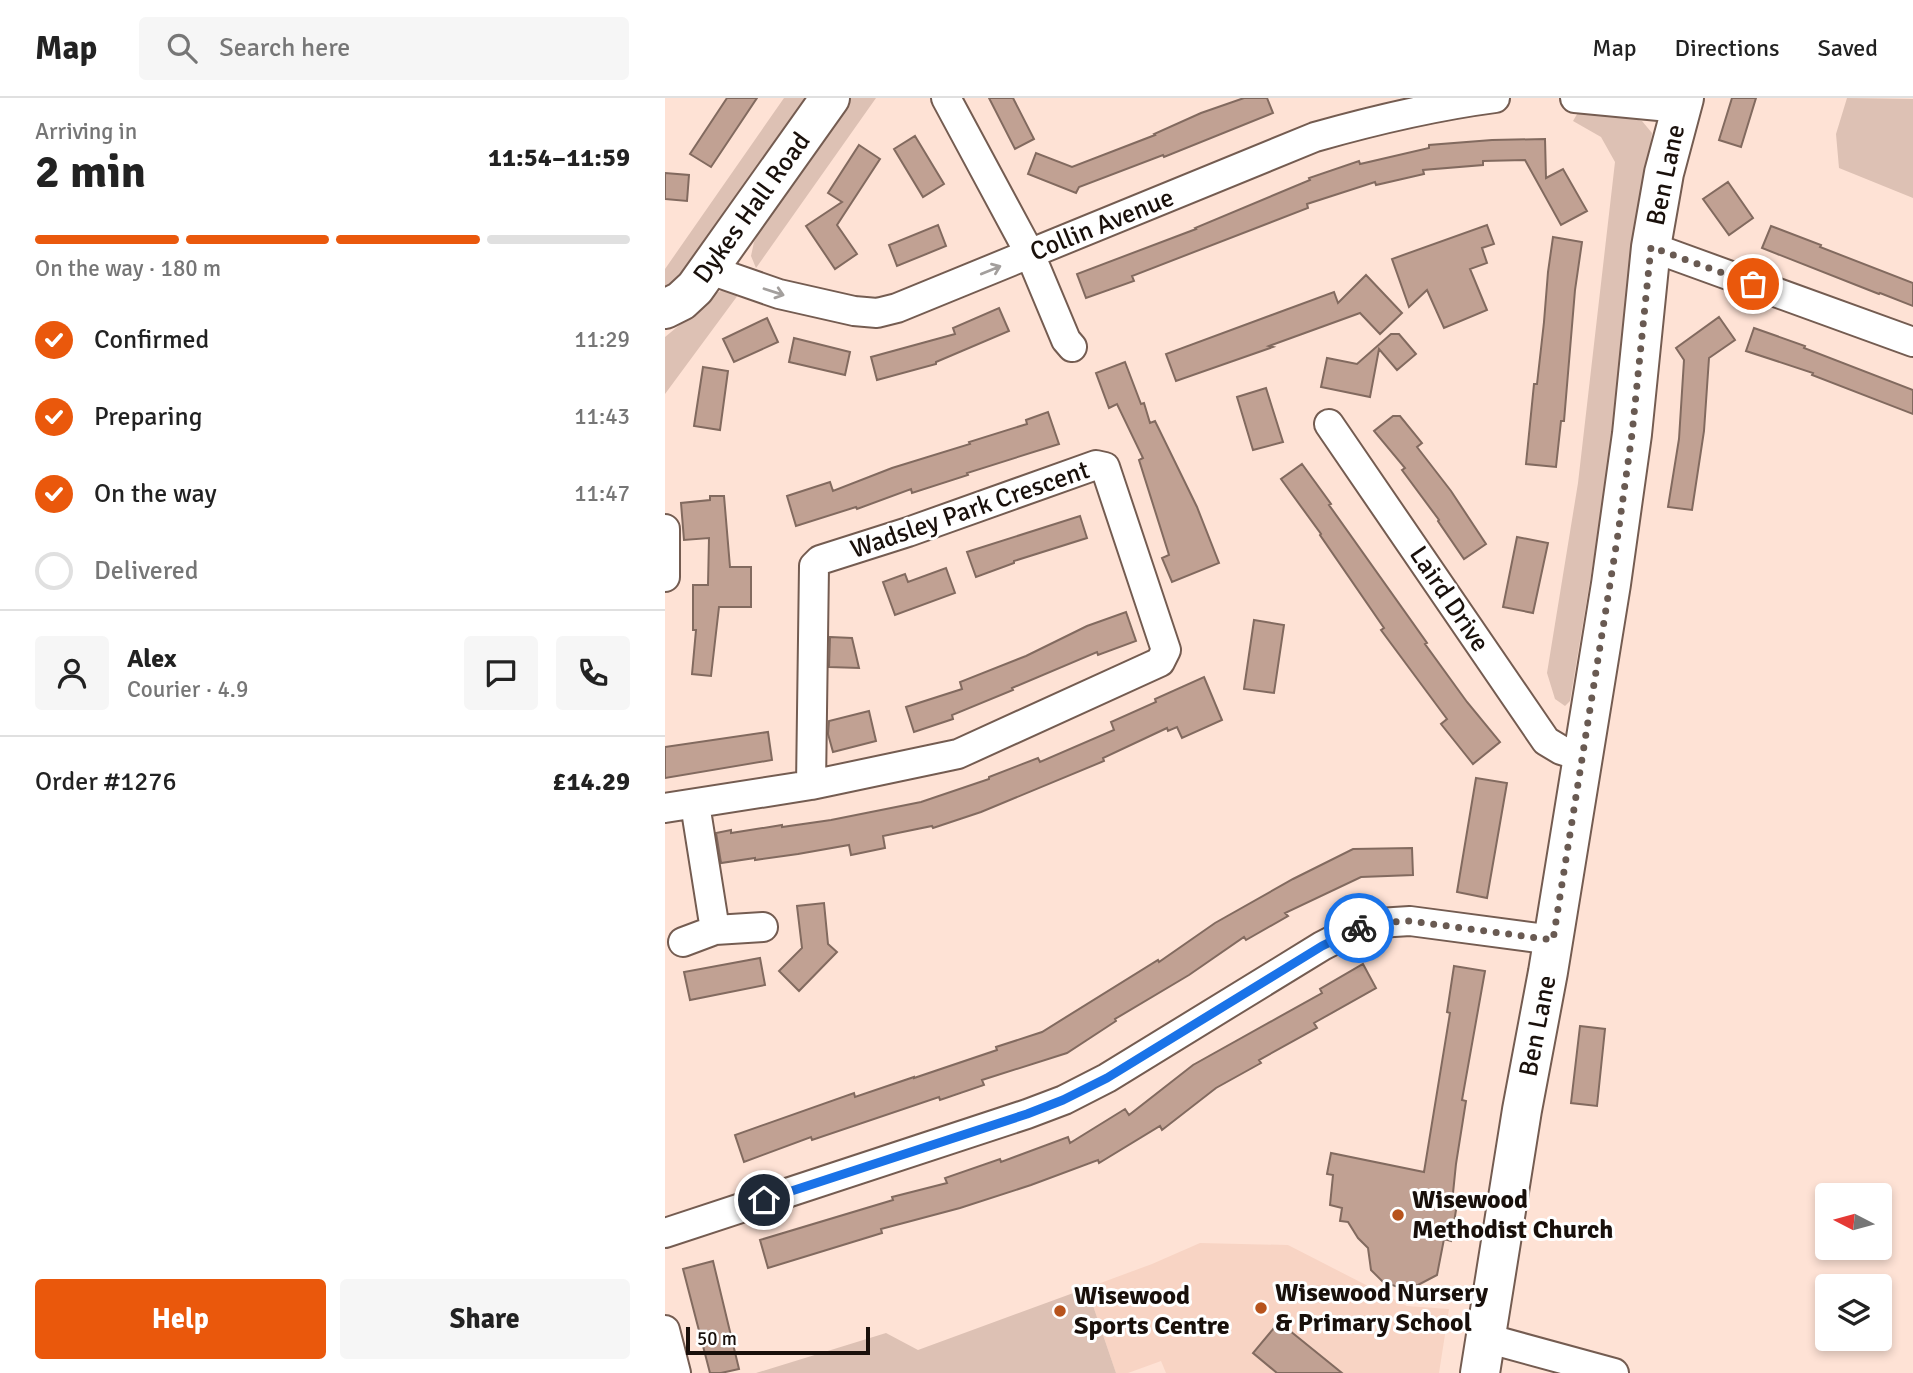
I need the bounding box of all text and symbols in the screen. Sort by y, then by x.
search box [139,17,629,80]
text: Map [35,28,97,69]
icon: search [163,29,201,67]
text: Search here [219,32,350,64]
text: Map [1592,33,1637,63]
text: Directions [1675,33,1780,63]
text: Saved [1818,33,1878,63]
text: Arriving in [35,117,137,146]
street label: Ben Lane [1640,122,1692,228]
street label: Dykes Hall Road [687,126,817,290]
text: 11:54–11:59 [488,142,630,174]
text: 2 min [35,144,146,200]
street label: Collin Avenue [1025,182,1179,268]
text: On the way · 180 m [35,254,221,283]
pin [1723,254,1783,314]
one-way arrow [980,262,1002,275]
icon: bag [1734,265,1772,303]
one-way arrow [763,287,785,299]
icon: check [35,321,73,359]
text: Confirmed [94,324,209,356]
text: 11:29 [574,325,630,354]
icon: check [35,398,73,436]
text: Preparing [94,401,202,433]
text: 11:43 [574,402,630,431]
street label: Wadsley Park Crescent [846,454,1094,566]
icon: check [35,475,73,513]
text: On the way [94,478,217,510]
text: 11:47 [574,479,630,508]
street label: Laird Drive [1402,540,1496,658]
text: Delivered [94,555,199,587]
button: person [35,636,109,710]
button: chat [464,636,538,710]
button: phone [556,636,630,710]
text: Alex [127,643,177,675]
text: Courier · 4.9 [127,675,248,704]
text: Order #1276 [35,766,176,798]
text: £14.29 [552,766,630,798]
courier [1324,893,1394,963]
icon: bike [1340,909,1378,947]
street label: Ben Lane [1513,973,1563,1079]
pin [734,1170,794,1230]
icon: home [745,1181,783,1219]
north arrow [1815,1183,1892,1260]
map controls [1815,1183,1892,1351]
place label: Wisewood Methodist Church [1412,1184,1613,1246]
marker: Wisewood Methodist Church [1390,1207,1406,1223]
button: layers [1815,1274,1892,1351]
place label: Wisewood Nursery & Primary School [1275,1277,1488,1339]
button: Help [35,1279,326,1359]
button: Share [340,1279,630,1359]
place label: Wisewood Sports Centre [1074,1280,1230,1342]
marker: Wisewood Nursery & Primary School [1253,1300,1269,1316]
marker: Wisewood Sports Centre [1052,1303,1068,1319]
scale bar [686,1324,870,1356]
text: 50 m [697,1327,737,1351]

